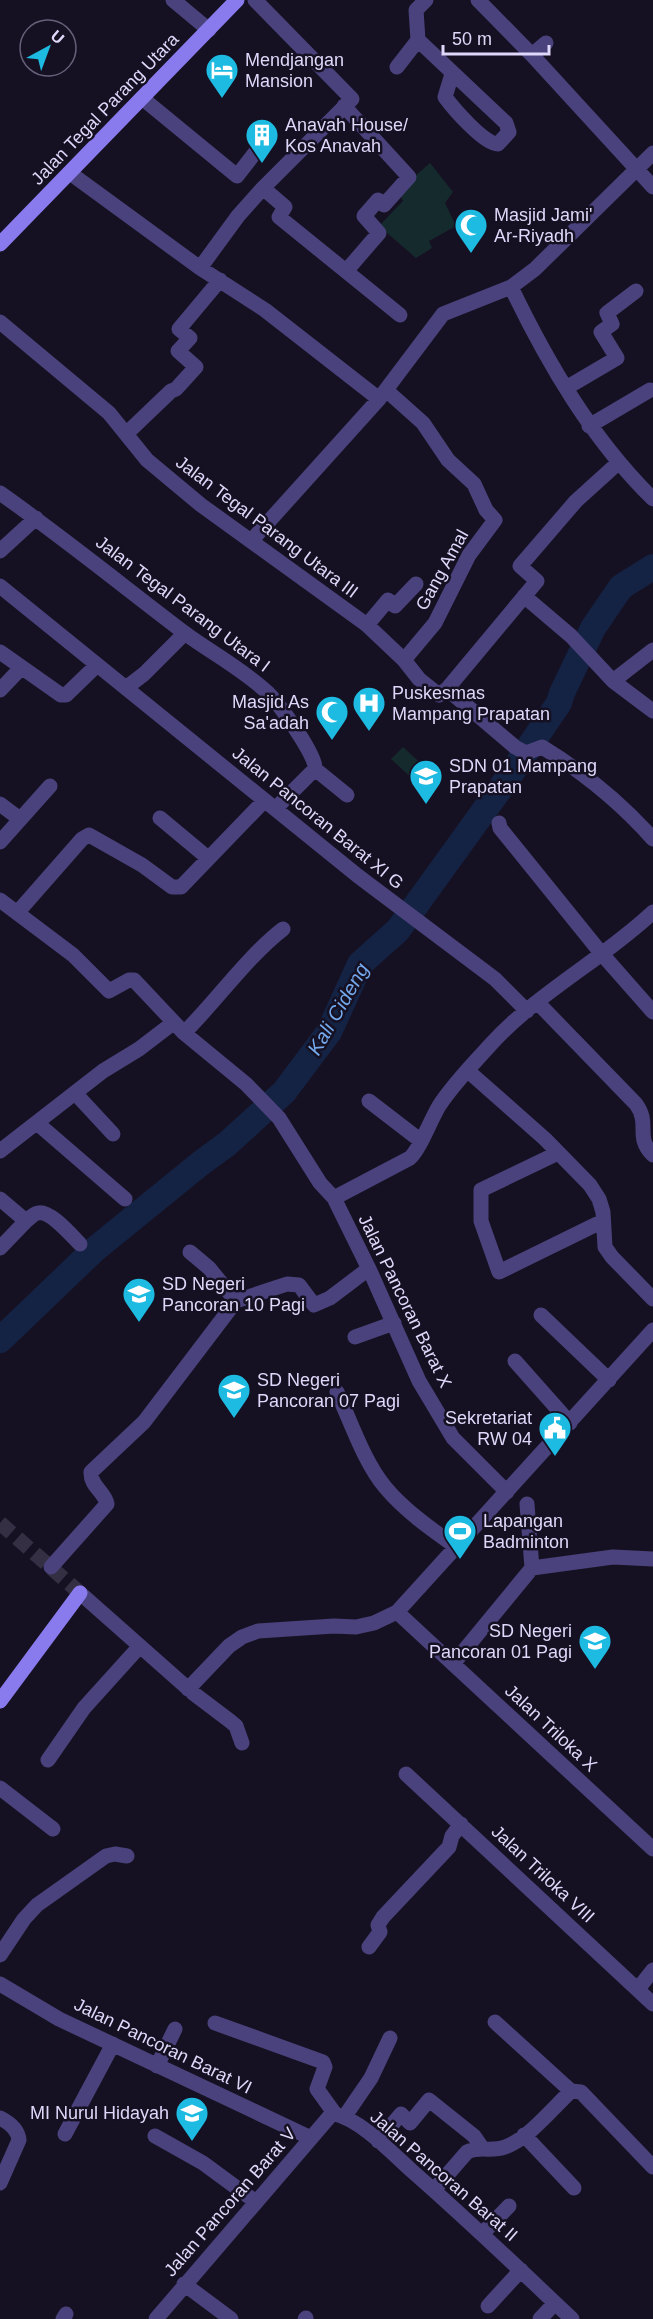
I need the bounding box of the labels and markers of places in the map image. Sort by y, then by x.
place label: Mendjangan Mansion [245,50,344,91]
hotel icon: Mendjangan Mansion [204,52,240,99]
place label: Anavah House/ Kos Anavah [285,115,408,156]
building icon: Anavah House/ Kos Anavah [244,117,280,164]
place label: Masjid Jami' Ar-Riyadh [494,205,592,246]
mosque icon: Masjid Jami' Ar-Riyadh [453,207,489,254]
place label: Puskesmas Mampang Prapatan [392,683,550,724]
hospital icon: Puskesmas Mampang Prapatan [351,685,387,732]
place label: Masjid As Sa'adah [232,692,309,733]
mosque icon: Masjid As Sa'adah [314,694,350,741]
place label: SDN 01 Mampang Prapatan [449,756,597,797]
school or university icon: SDN 01 Mampang Prapatan [408,758,444,805]
place label: SD Negeri Pancoran 10 Pagi [162,1274,305,1315]
school or university icon: SD Negeri Pancoran 10 Pagi [121,1276,157,1323]
place label: SD Negeri Pancoran 07 Pagi [257,1370,400,1411]
school or university icon: SD Negeri Pancoran 07 Pagi [216,1372,252,1419]
place label: Sekretariat RW 04 [445,1408,532,1449]
public building icon: Sekretariat RW 04 [537,1410,573,1457]
place label: Lapangan Badminton [483,1511,569,1552]
sports icon: Lapangan Badminton [442,1513,478,1560]
place label: SD Negeri Pancoran 01 Pagi [429,1621,572,1662]
school or university icon: SD Negeri Pancoran 01 Pagi [577,1623,613,1670]
school or university icon: MI Nurul Hidayah [174,2095,210,2142]
place label: MI Nurul Hidayah [30,2103,169,2123]

